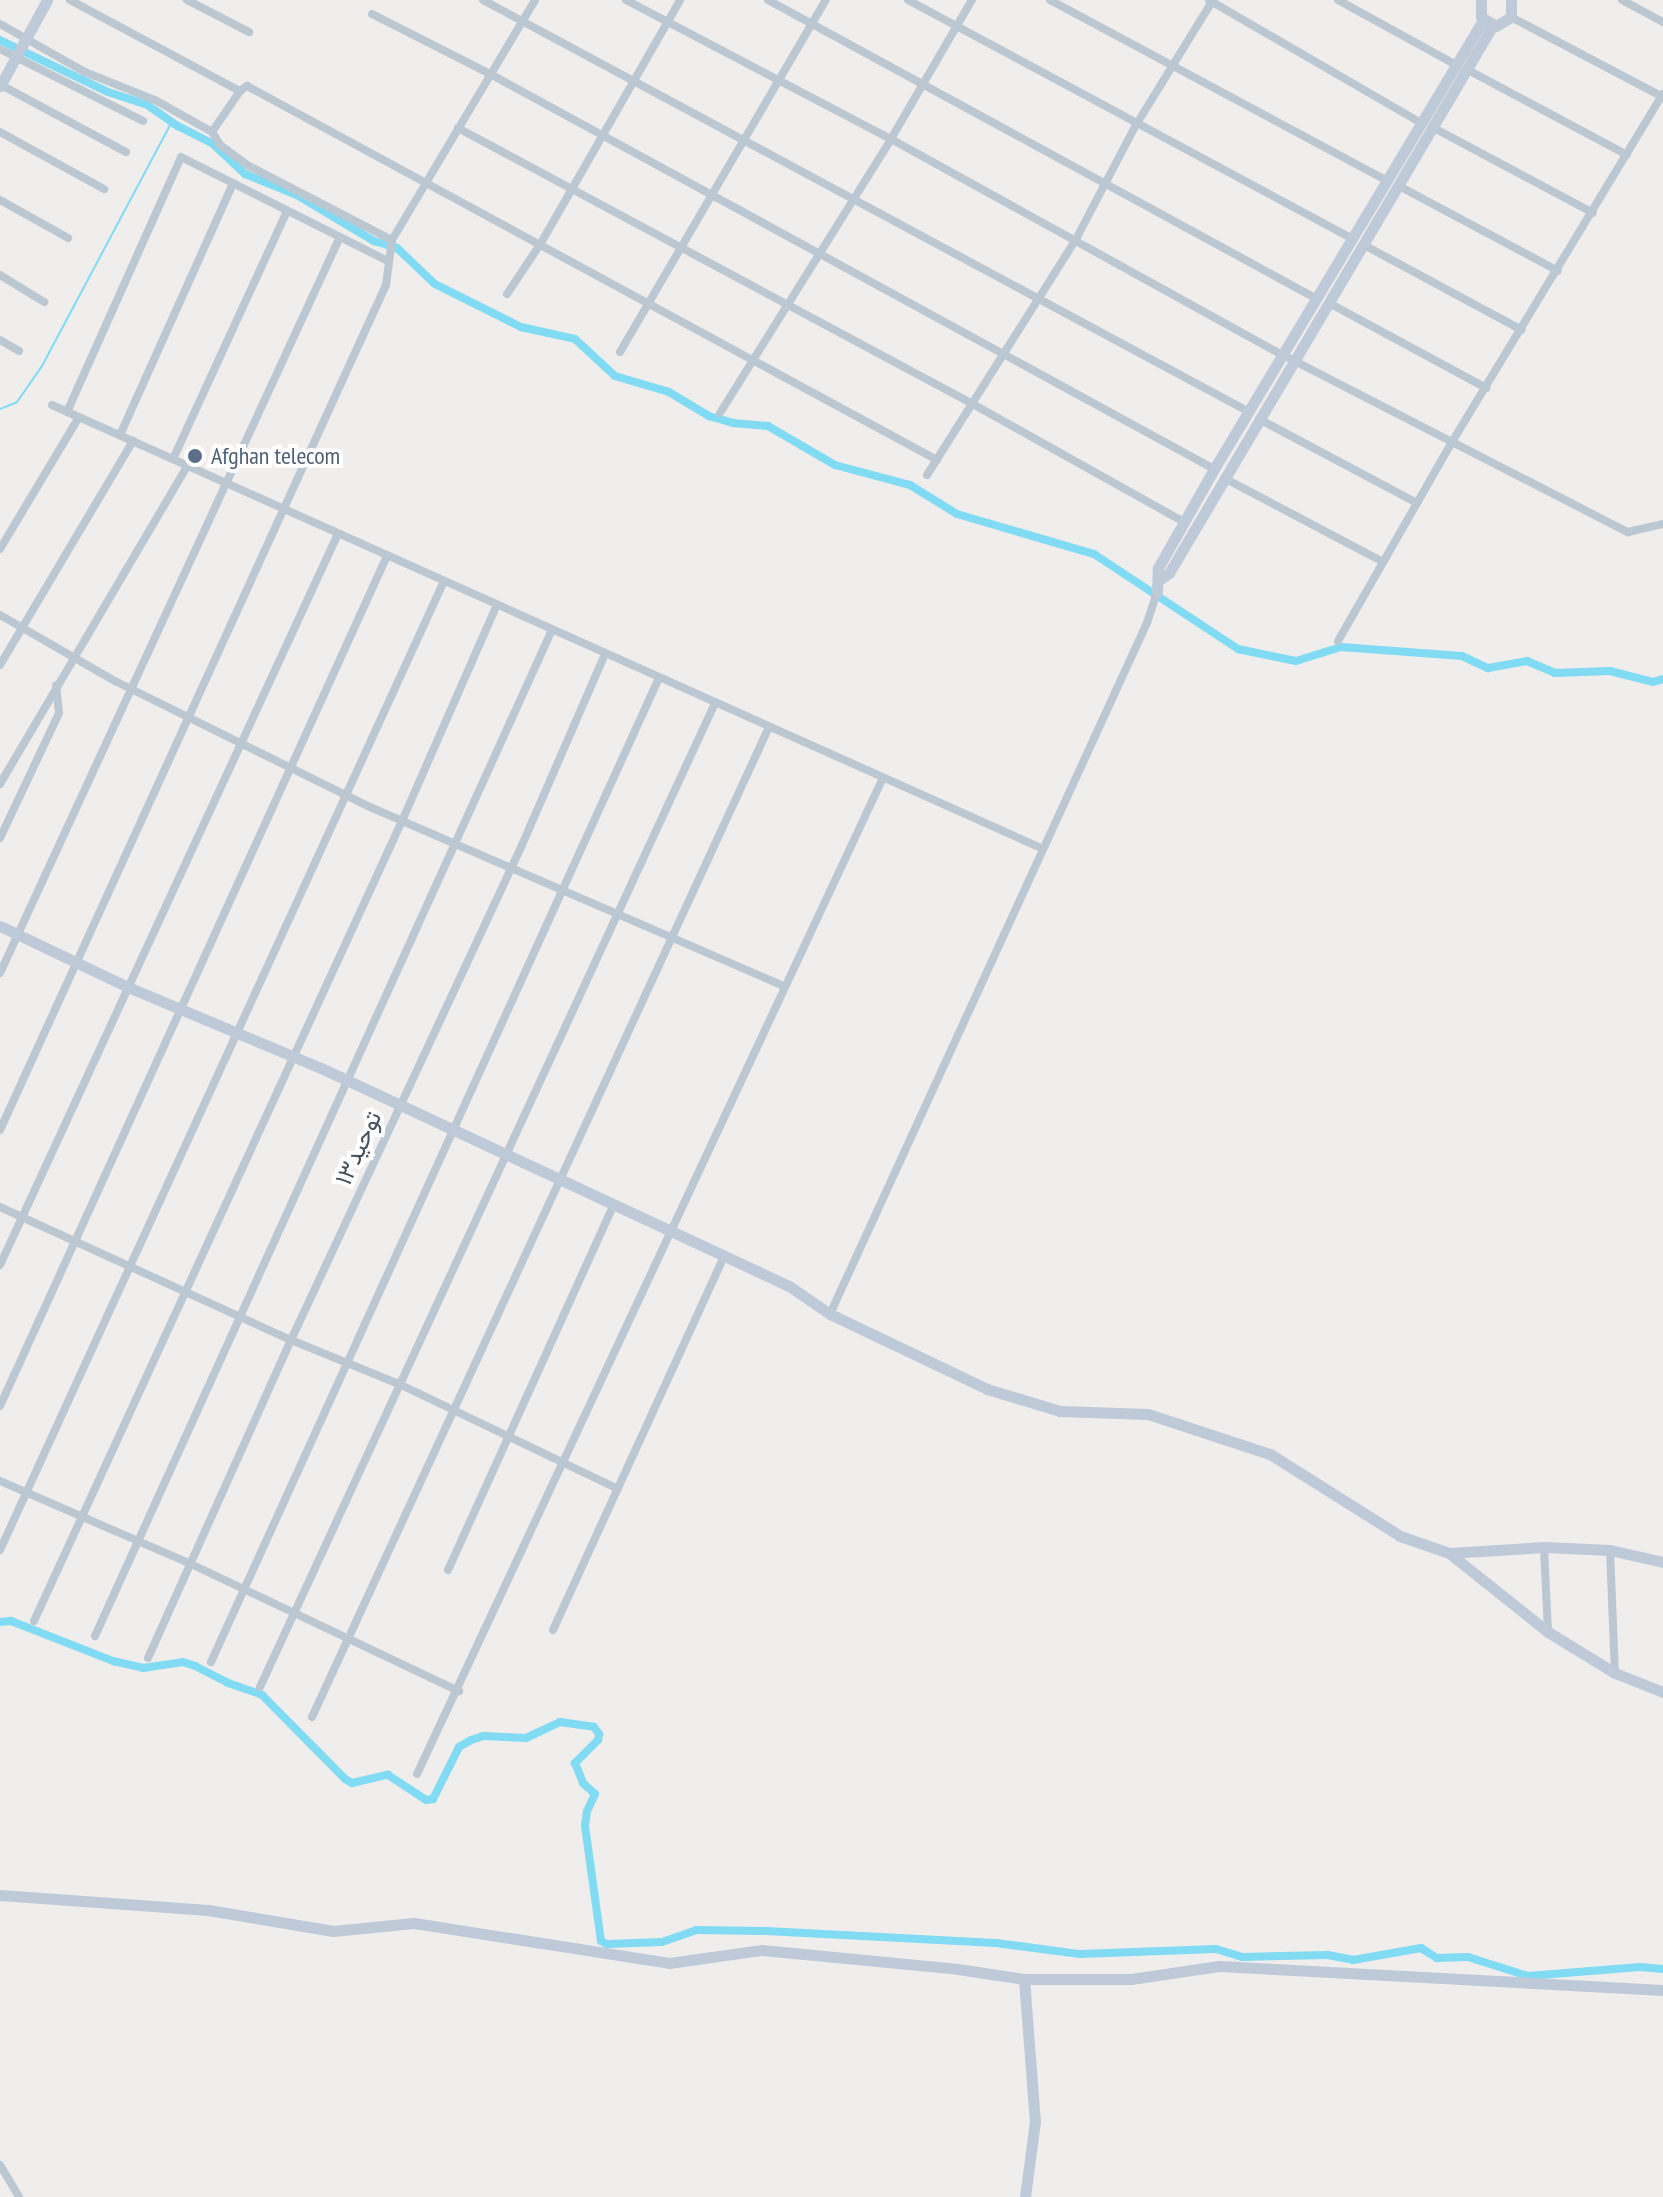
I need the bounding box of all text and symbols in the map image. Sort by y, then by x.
place label: Afghan telecom [211,442,340,470]
marker: Afghan telecom [186,447,204,465]
street label: توحید۱۳ [328,1106,388,1190]

